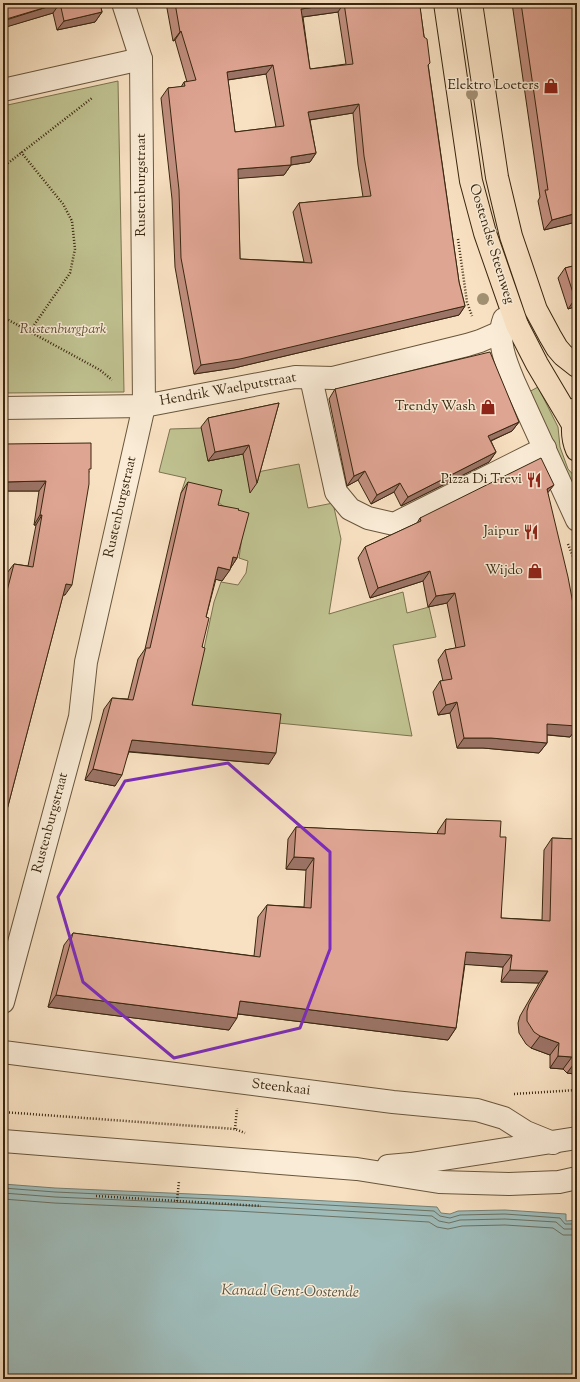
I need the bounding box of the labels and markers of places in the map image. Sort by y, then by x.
place label: Elektro Loeters [448,76,539,96]
shop icon: Elektro Loeters [542,77,560,95]
place label: Trendy Wash [395,397,476,417]
shop icon: Trendy Wash [479,398,497,416]
place label: Pizza Di Trevi [441,470,522,490]
restaurant icon: Pizza Di Trevi [525,471,543,489]
place label: Jaipur [482,522,520,542]
restaurant icon: Jaipur [522,523,540,541]
place label: Wijdo [485,561,523,581]
shop icon: Wijdo [526,562,544,580]

